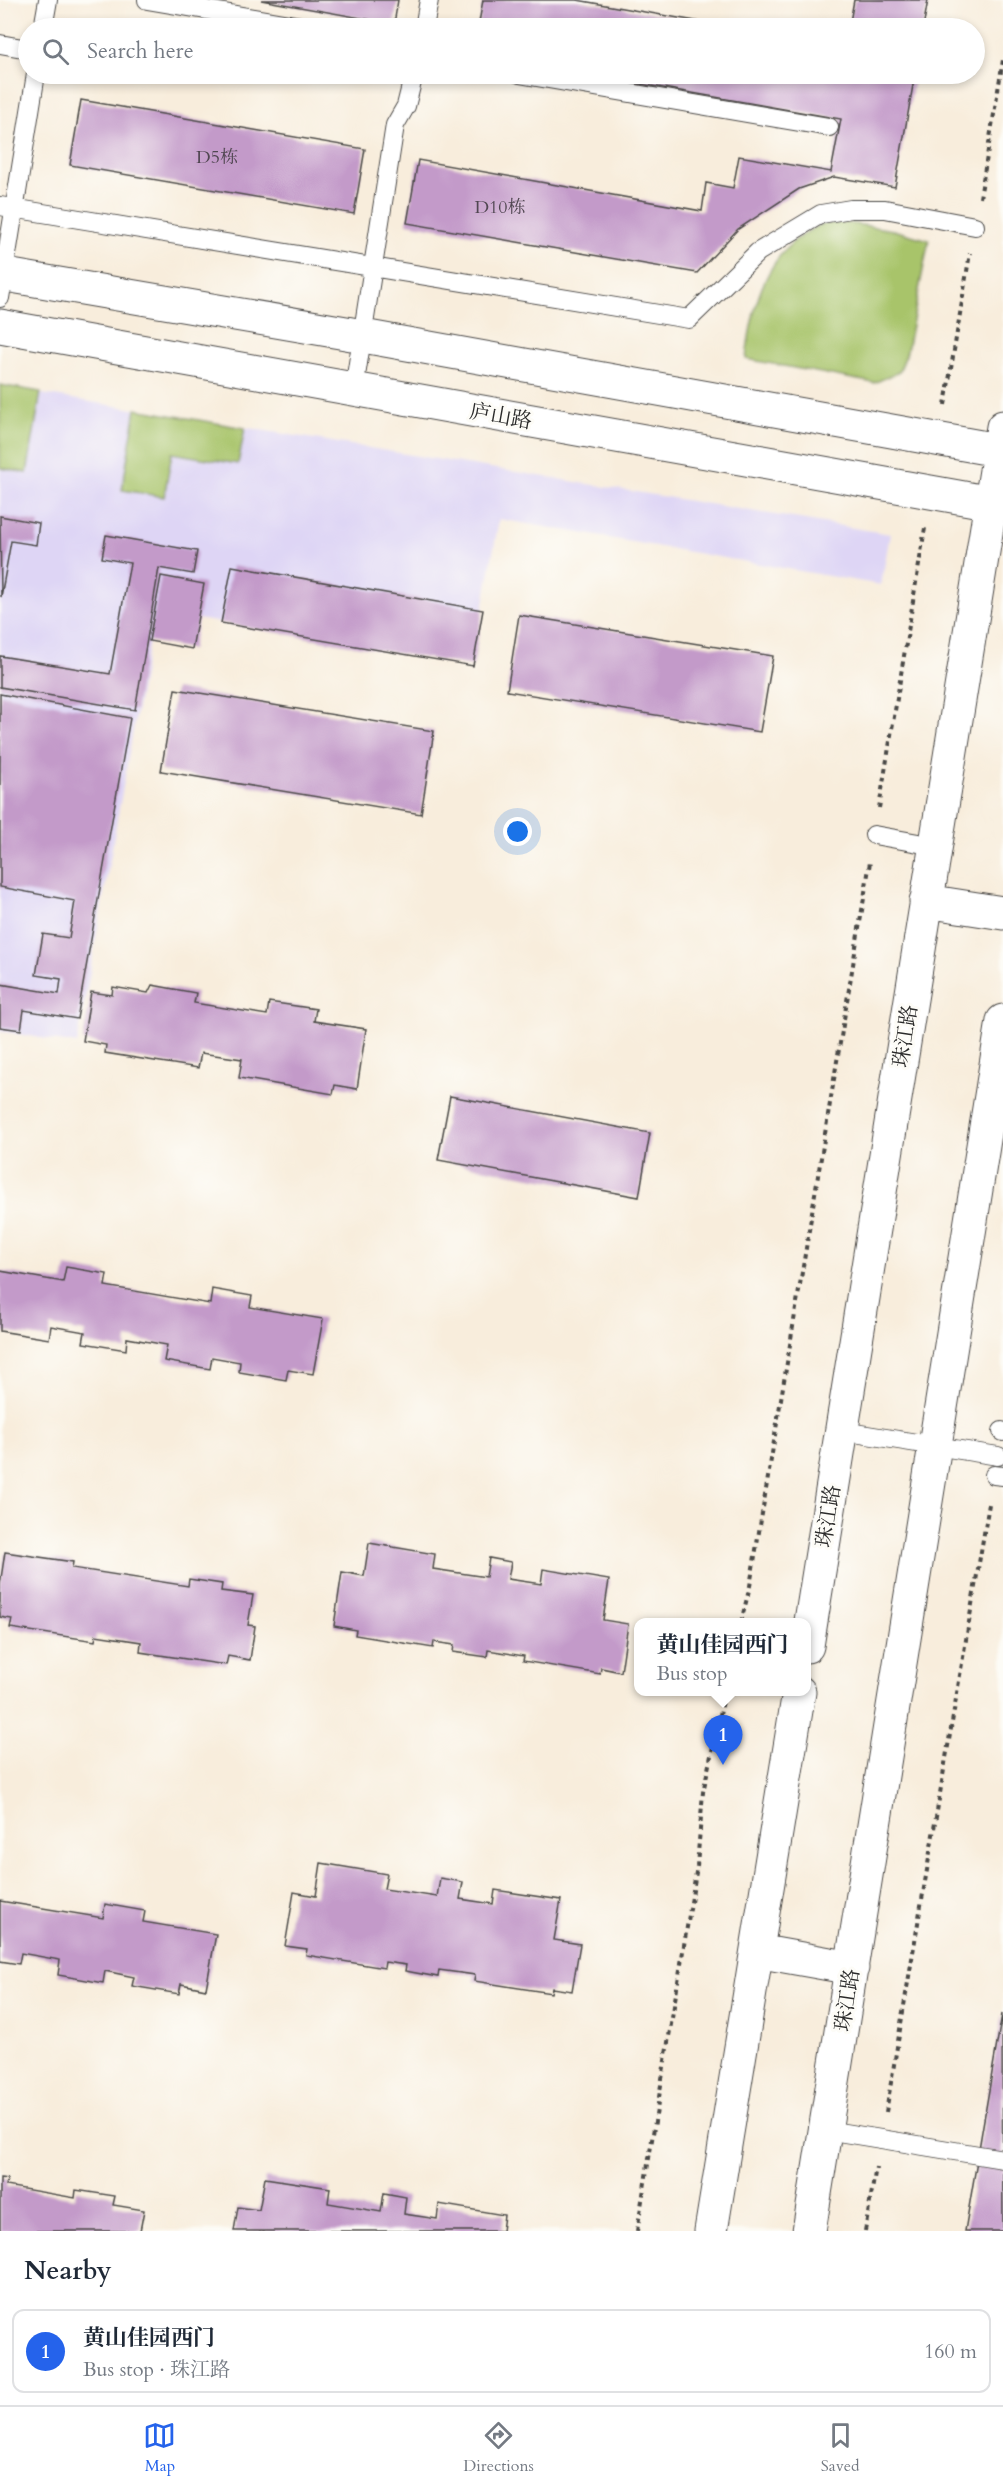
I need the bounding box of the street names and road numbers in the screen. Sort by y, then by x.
street label: 庐山路 [467,397,534,436]
street label: 珠江路 [886,1003,925,1069]
street label: 珠江路 [809,1483,848,1549]
street label: 珠江路 [828,1967,867,2033]

